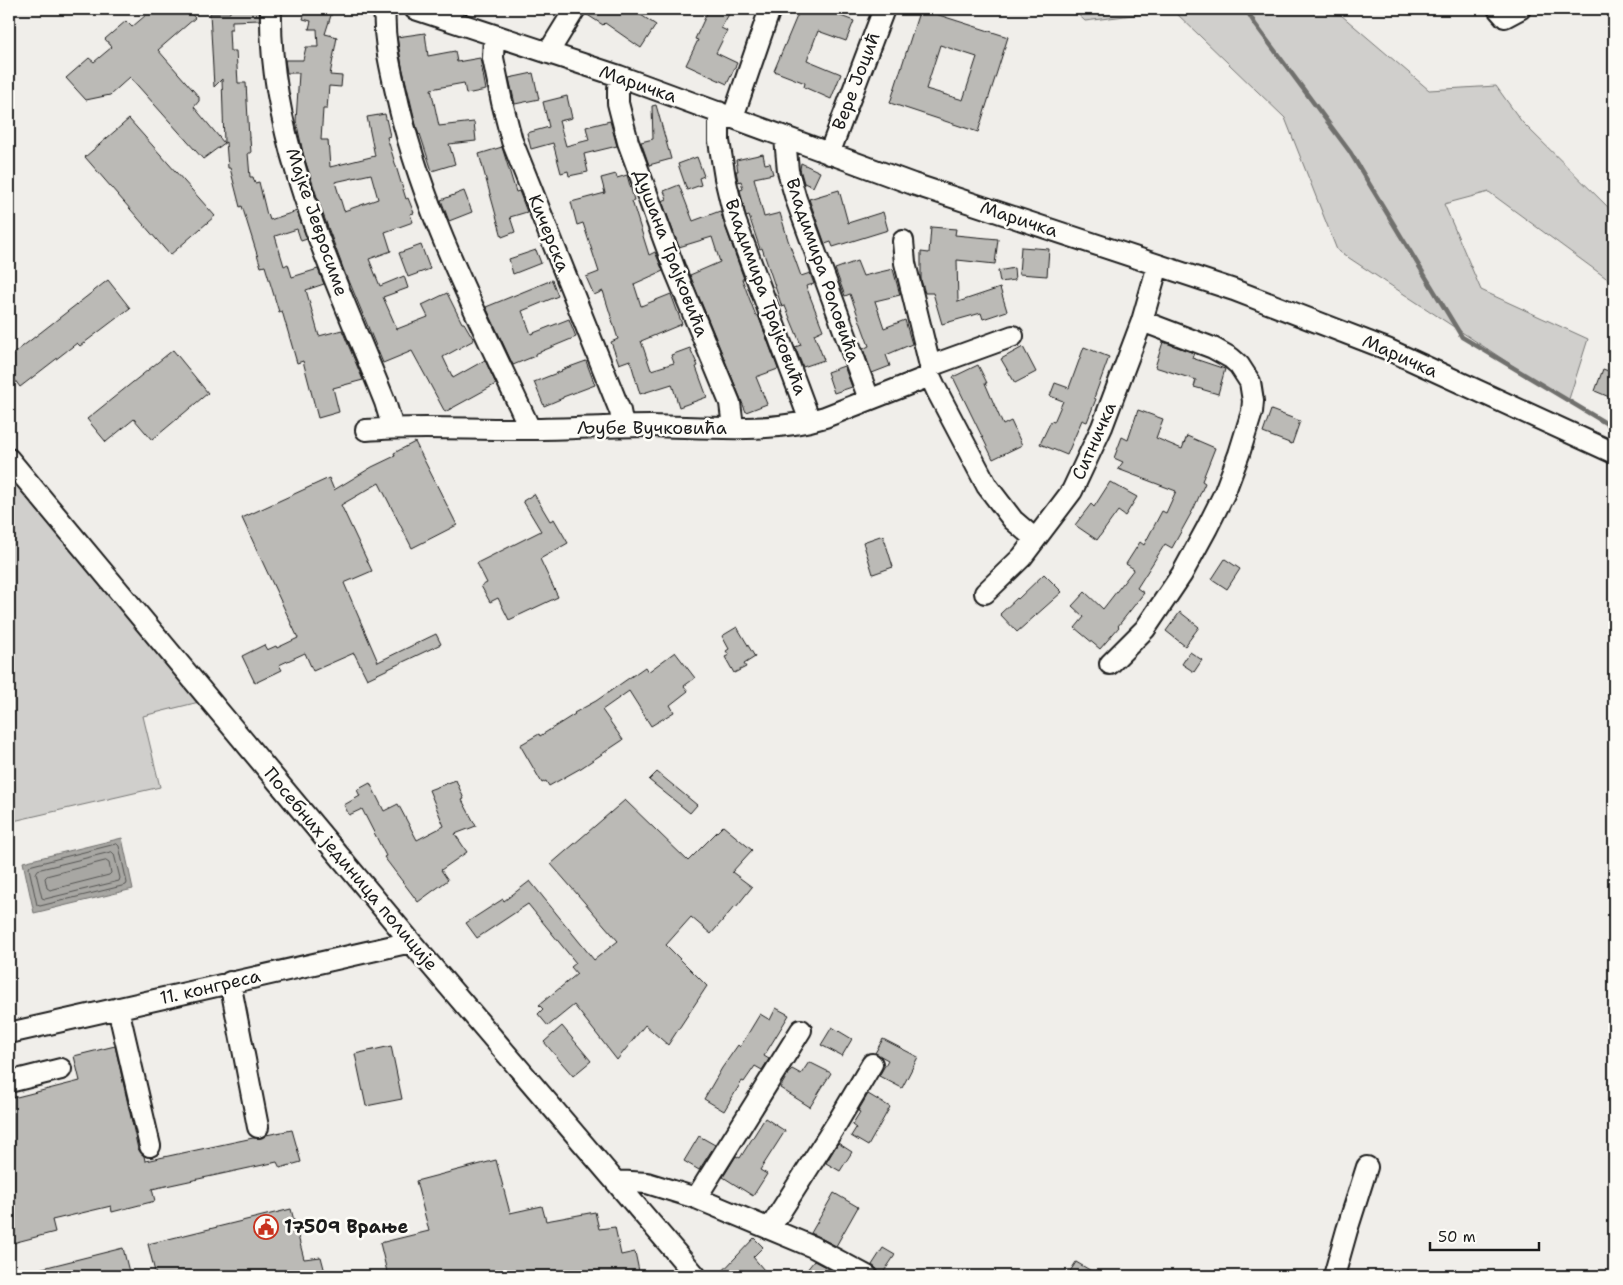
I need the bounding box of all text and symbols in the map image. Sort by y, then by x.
street label: Вере Јоцић [826,29,886,133]
street label: Маричка [596,60,680,108]
street label: Мајке Јевросиме [280,145,354,299]
street label: Душана Трајковића [628,166,714,340]
street label: Владимира Роловића [780,175,866,365]
street label: Кичерска [523,191,575,275]
street label: Маричка [977,195,1061,243]
street label: Владимира Трајковића [719,196,813,398]
street label: Маричка [1358,329,1442,383]
street label: Ситничка [1066,398,1122,484]
street label: Љубе Вучковића [577,416,727,440]
street label: Посебних јединица полиције [259,762,443,976]
street label: 11. конгреса [157,964,263,1010]
public building icon: 17509 Врање [253,1214,279,1240]
place label: 17509 Врање [284,1215,408,1239]
scale bar [1430,1220,1539,1252]
text: 50 m [1438,1227,1476,1247]

